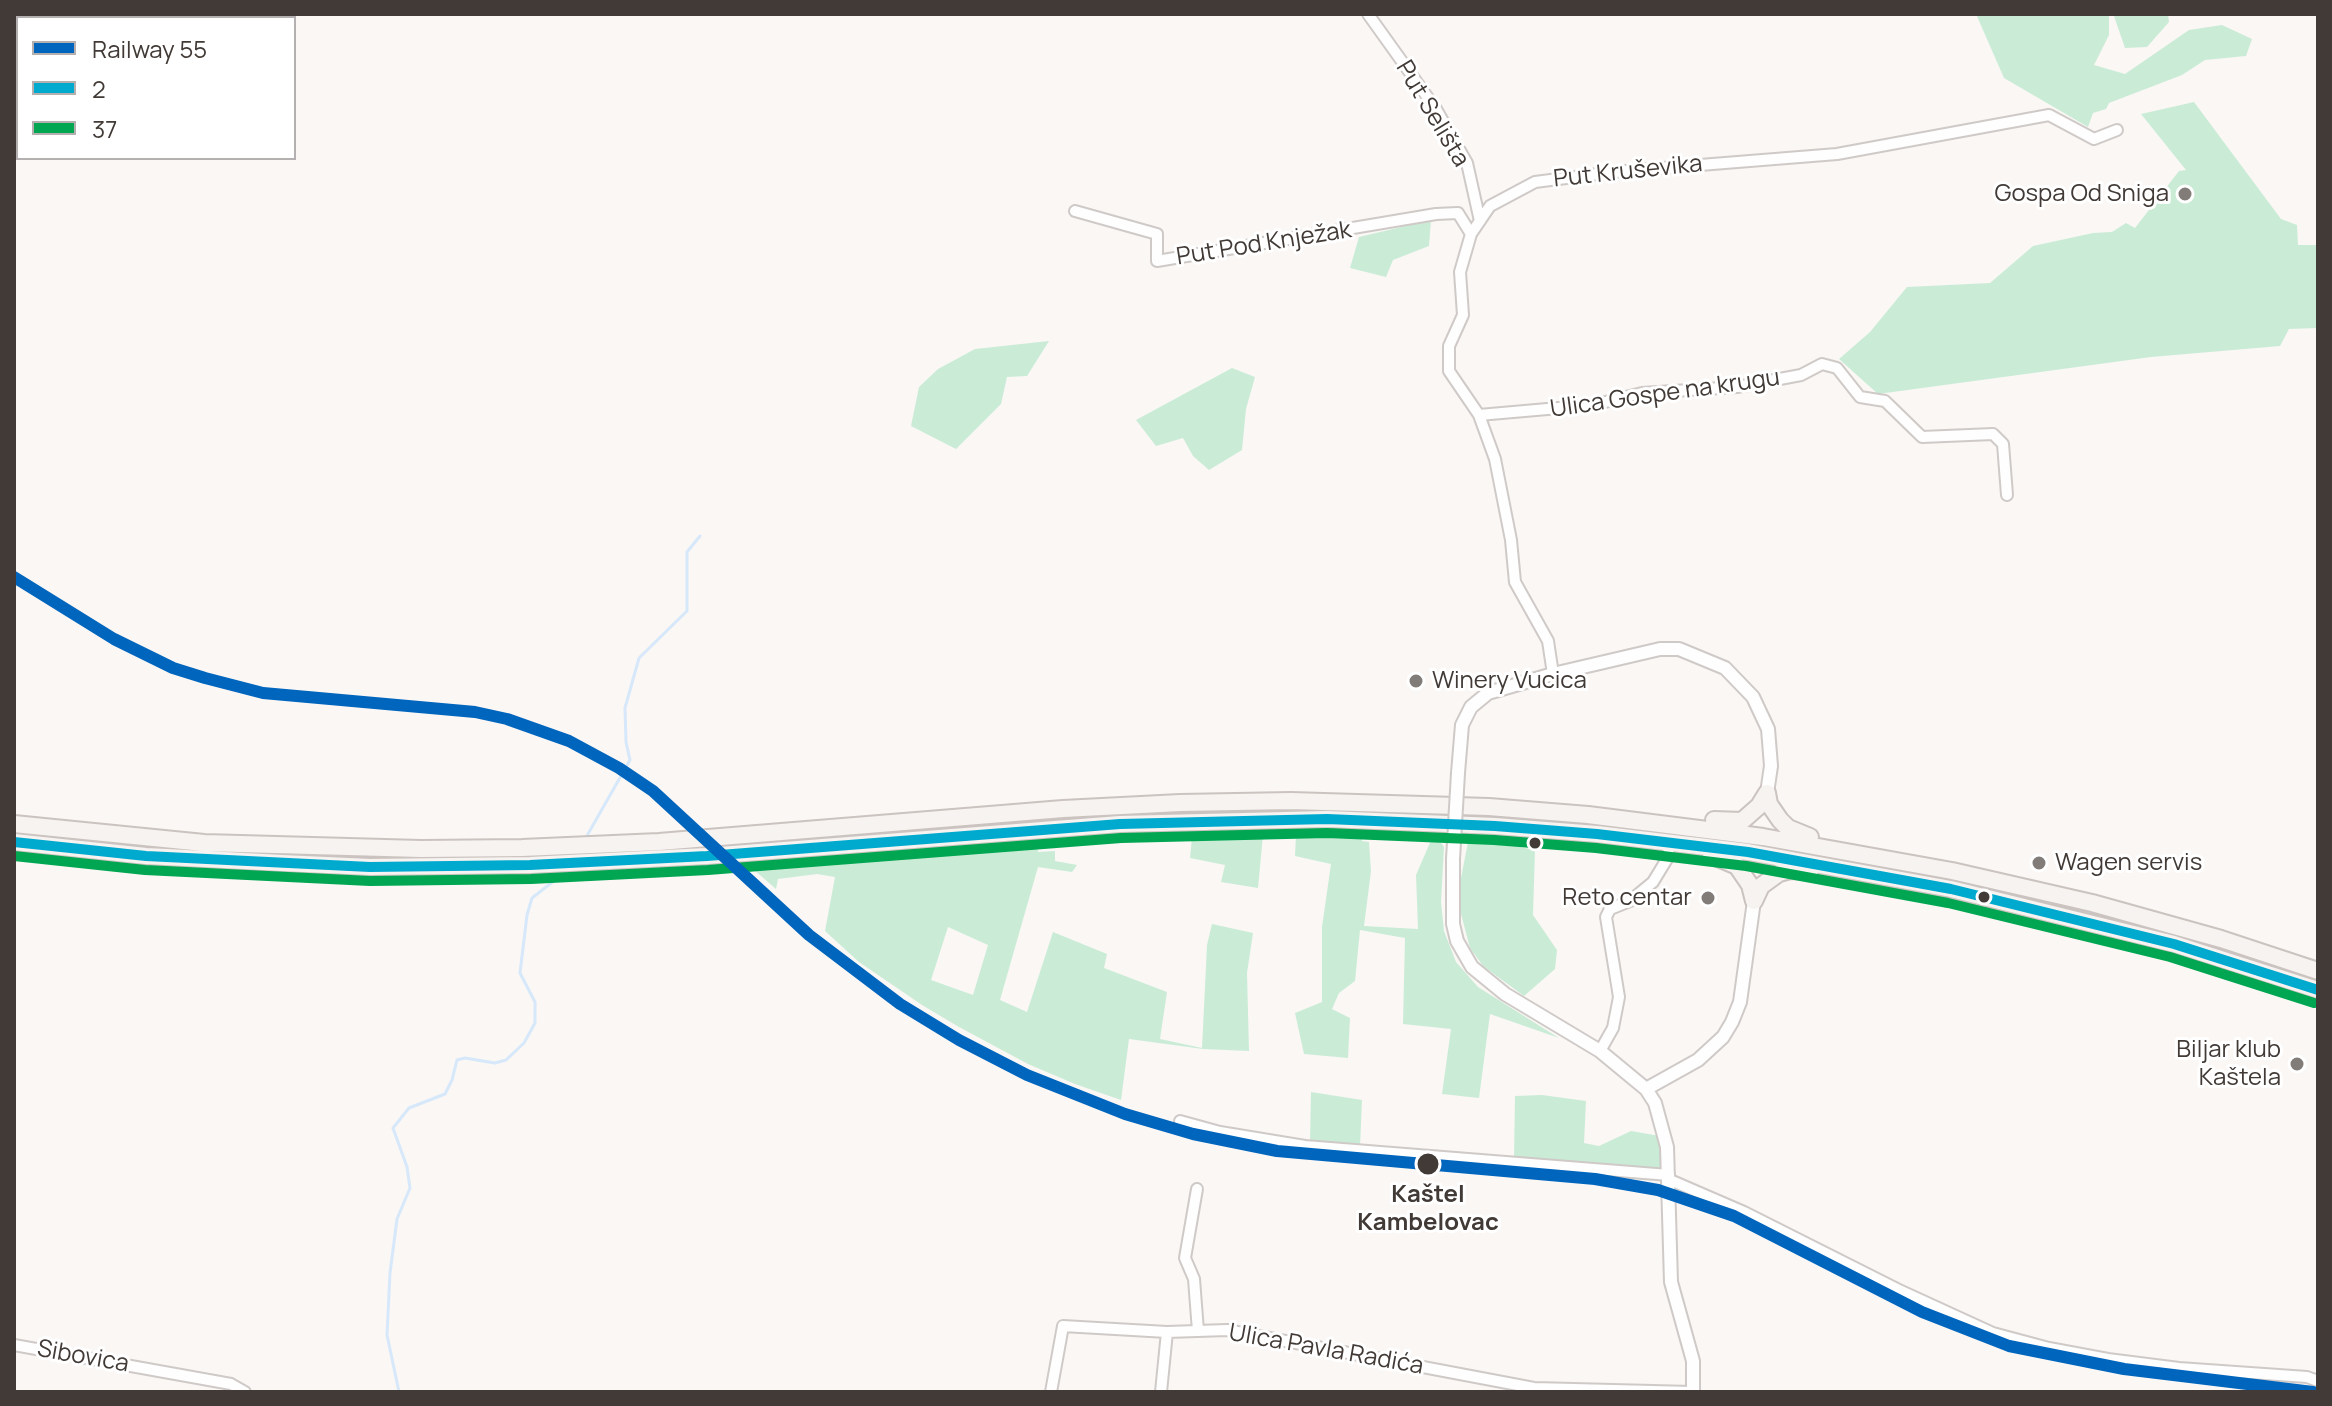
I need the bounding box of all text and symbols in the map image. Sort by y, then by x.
legend [16,16,296,160]
text: Railway 55 [92,32,207,65]
street label: Put Selišta [1389,56,1475,172]
text: 2 [92,72,106,105]
text: 37 [92,112,117,145]
street label: Put Kruševika [1552,150,1704,194]
place label: Gospa Od Sniga [1994,180,2169,208]
marker: Gospa Od Sniga [2176,185,2194,203]
street label: Put Pod Knježak [1175,216,1353,272]
street label: Ulica Gospe na krugu [1548,364,1782,424]
place label: Winery Vucica [1432,667,1587,695]
marker: Winery Vucica [1407,672,1425,690]
unlabelled marker [1527,835,1543,851]
place label: Wagen servis [2055,849,2202,877]
marker: Wagen servis [2030,854,2048,872]
place label: Reto centar [1562,884,1692,912]
marker: Reto centar [1699,889,1717,907]
unlabelled marker [1976,889,1992,905]
place label: Biljar klub Kaštela [2176,1036,2281,1092]
marker: Biljar klub Kaštela [2288,1055,2306,1073]
marker: Kaštel Kambelovac [1415,1151,1441,1177]
place label: Kaštel Kambelovac [1357,1181,1499,1237]
street label: Ulica Pavla Radića [1227,1319,1425,1381]
street label: Sibovica [35,1335,131,1379]

